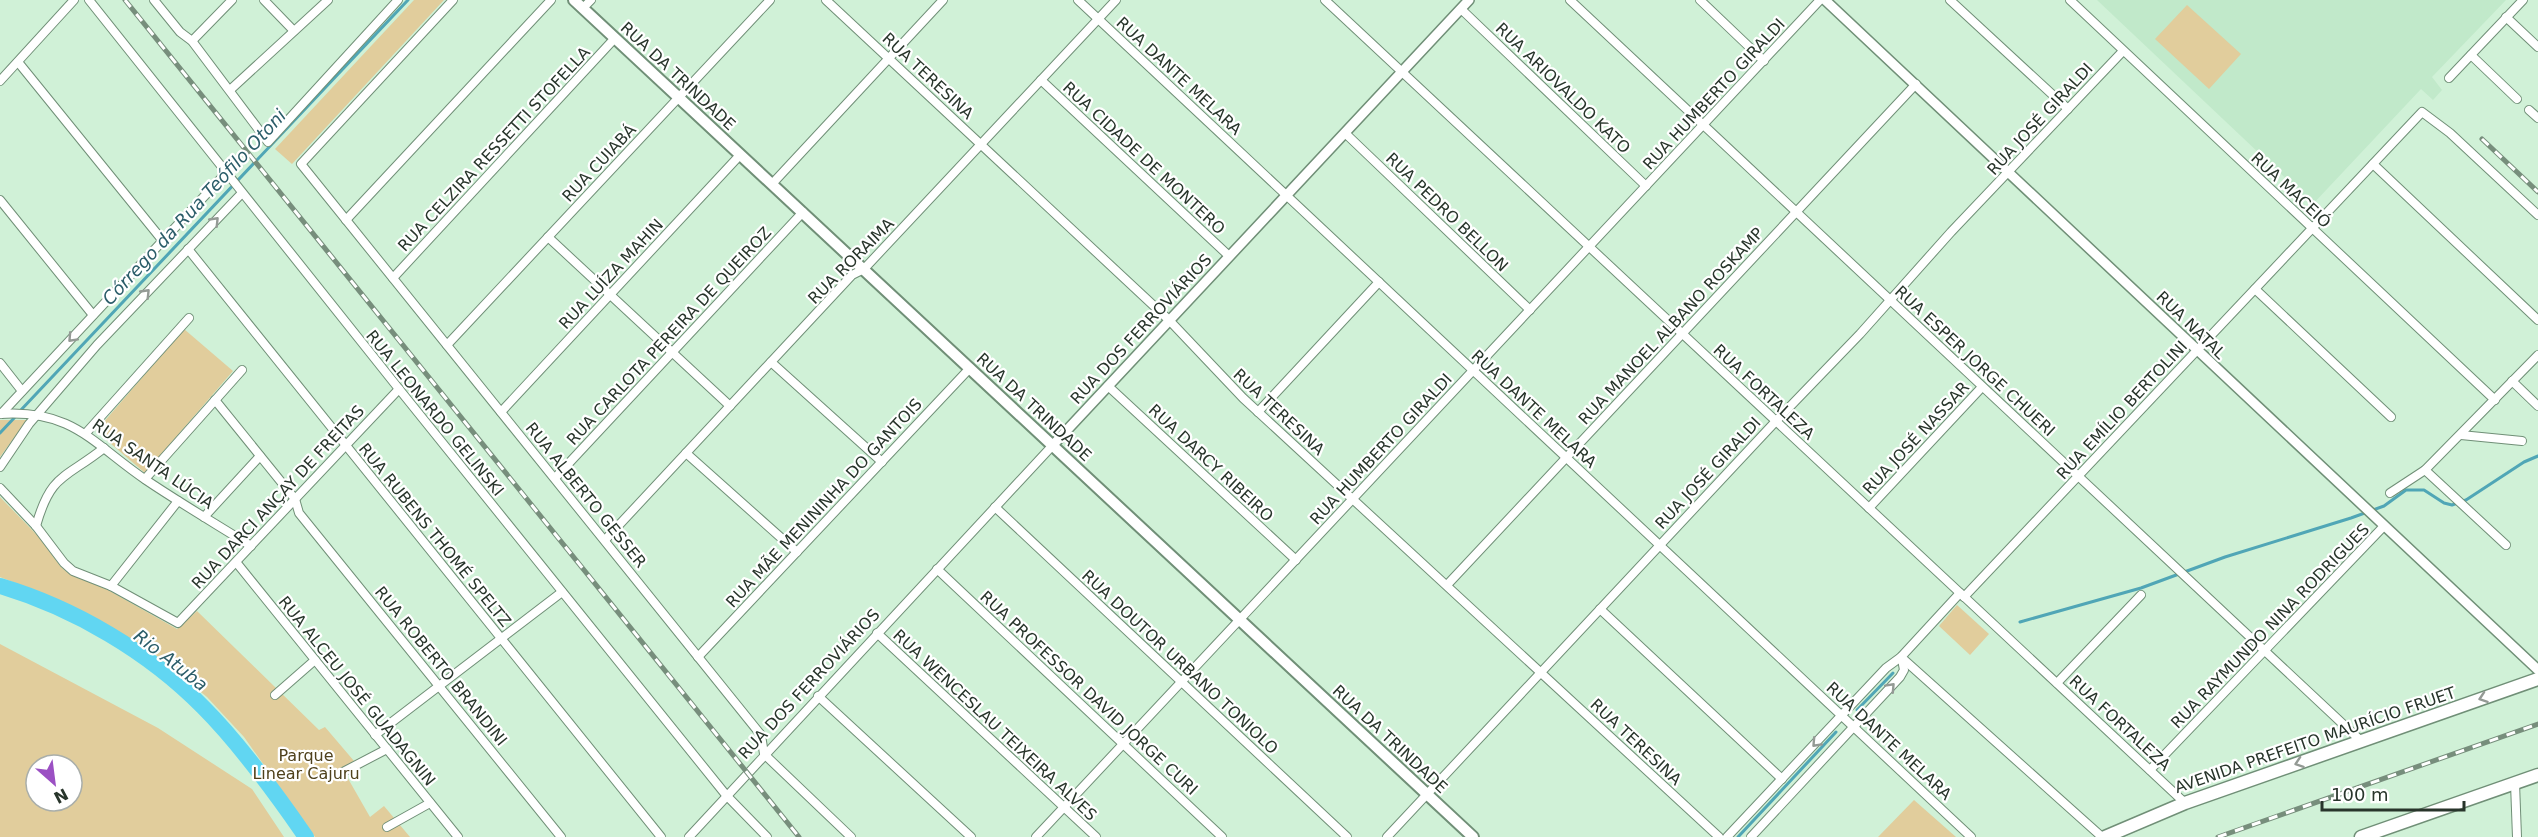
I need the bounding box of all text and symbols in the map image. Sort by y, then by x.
street label: RUA DANTE MELARA [1112,13,1246,139]
street label: RUA HUMBERTO GIRALDI [1639,15,1789,173]
street label: RUA DA TRINDADE [617,18,739,134]
street label: RUA ARIOVALDO KATO [1492,19,1634,157]
street label: RUA TERESINA [878,29,978,123]
street label: RUA CELZIRA RESSETTI STOFELLA [394,43,594,255]
street label: RUA JOSÉ GIRALDI [1983,59,2097,179]
street label: RUA CIDADE DE MONTERO [1059,78,1229,238]
water label: Córrego da Rua Teófilo Otoni [98,105,290,309]
street label: RUA CUIABÁ [558,120,640,206]
street label: RUA MACEIÓ [2247,148,2335,232]
street label: RUA PEDRO BELLON [1382,149,1512,275]
street label: RUA RORAIMA [804,214,898,308]
street label: RUA LUÍZA MAHIN [555,215,667,333]
one-way arrow [208,217,219,228]
street label: RUA CARLOTA PEREIRA DE QUEIROZ [563,223,775,449]
street label: RUA MANOEL ALBANO ROSKAMP [1575,223,1768,428]
street label: RUA DOS FERROVIÁRIOS [1067,250,1215,408]
street label: RUA ESPER JORGE CHUERI [1891,282,2059,440]
street label: RUA NATAL [2152,287,2230,363]
one-way arrow [139,290,150,300]
street label: RUA LEONARDO GELINSKI [362,326,508,500]
one-way arrow [68,332,79,342]
street label: RUA EMÍLIO BERTOLINI [2053,337,2191,483]
street label: RUA FORTALEZA [1710,340,1818,444]
street label: RUA DANTE MELARA [1467,346,1601,472]
street label: RUA DA TRINDADE [973,349,1095,465]
street label: RUA TERESINA [1229,365,1329,459]
street label: RUA HUMBERTO GIRALDI [1306,370,1456,528]
street label: RUA JOSÉ NASSAR [1859,378,1973,498]
street label: RUA MÃE MENININHA DO GANTOIS [722,395,926,611]
street label: RUA DARCY RIBEIRO [1145,400,1277,526]
street label: RUA DARCI ANÇAY DE FREITAS [188,401,368,593]
street label: RUA JOSÉ GIRALDI [1651,413,1765,533]
street label: RUA SANTA LÚCIA [89,415,217,513]
street label: RUA ALBERTO GESSER [522,419,650,571]
street label: RUA RUBENS THOMÉ SPELTZ [355,439,515,631]
street label: RUA RAYMUNDO NINA RODRIGUES [2167,520,2373,732]
street label: RUA DOUTOR URBANO TONIOLO [1078,566,1282,758]
street label: RUA ROBERTO BRANDINI [371,583,511,749]
street label: RUA PROFESSOR DAVID JORGE CURI [976,587,1202,799]
street label: RUA ALCEU JOSÉ GUADAGNIN [275,592,439,790]
street label: RUA DOS FERROVIÁRIOS [735,605,883,763]
water label: Rio Atuba [130,625,212,695]
street label: RUA WENCESLAU TEIXEIRA ALVES [889,625,1101,825]
street label: RUA FORTALEZA [2066,671,2174,775]
street label: RUA DANTE MELARA [1822,678,1956,804]
street label: RUA DA TRINDADE [1329,681,1451,797]
one-way arrow [1884,683,1895,693]
street label: AVENIDA PREFEITO MAURÍCIO FRUET [2172,683,2458,797]
one-way arrow [2478,691,2489,704]
street label: RUA TERESINA [1586,695,1686,789]
one-way arrow [1812,736,1823,747]
park label: Parque Linear Cajuru [252,746,360,783]
north arrow [24,753,84,813]
one-way arrow [2294,756,2305,768]
scale bar [2322,774,2464,812]
text: N [50,784,71,807]
text: 100 m [2331,784,2389,805]

